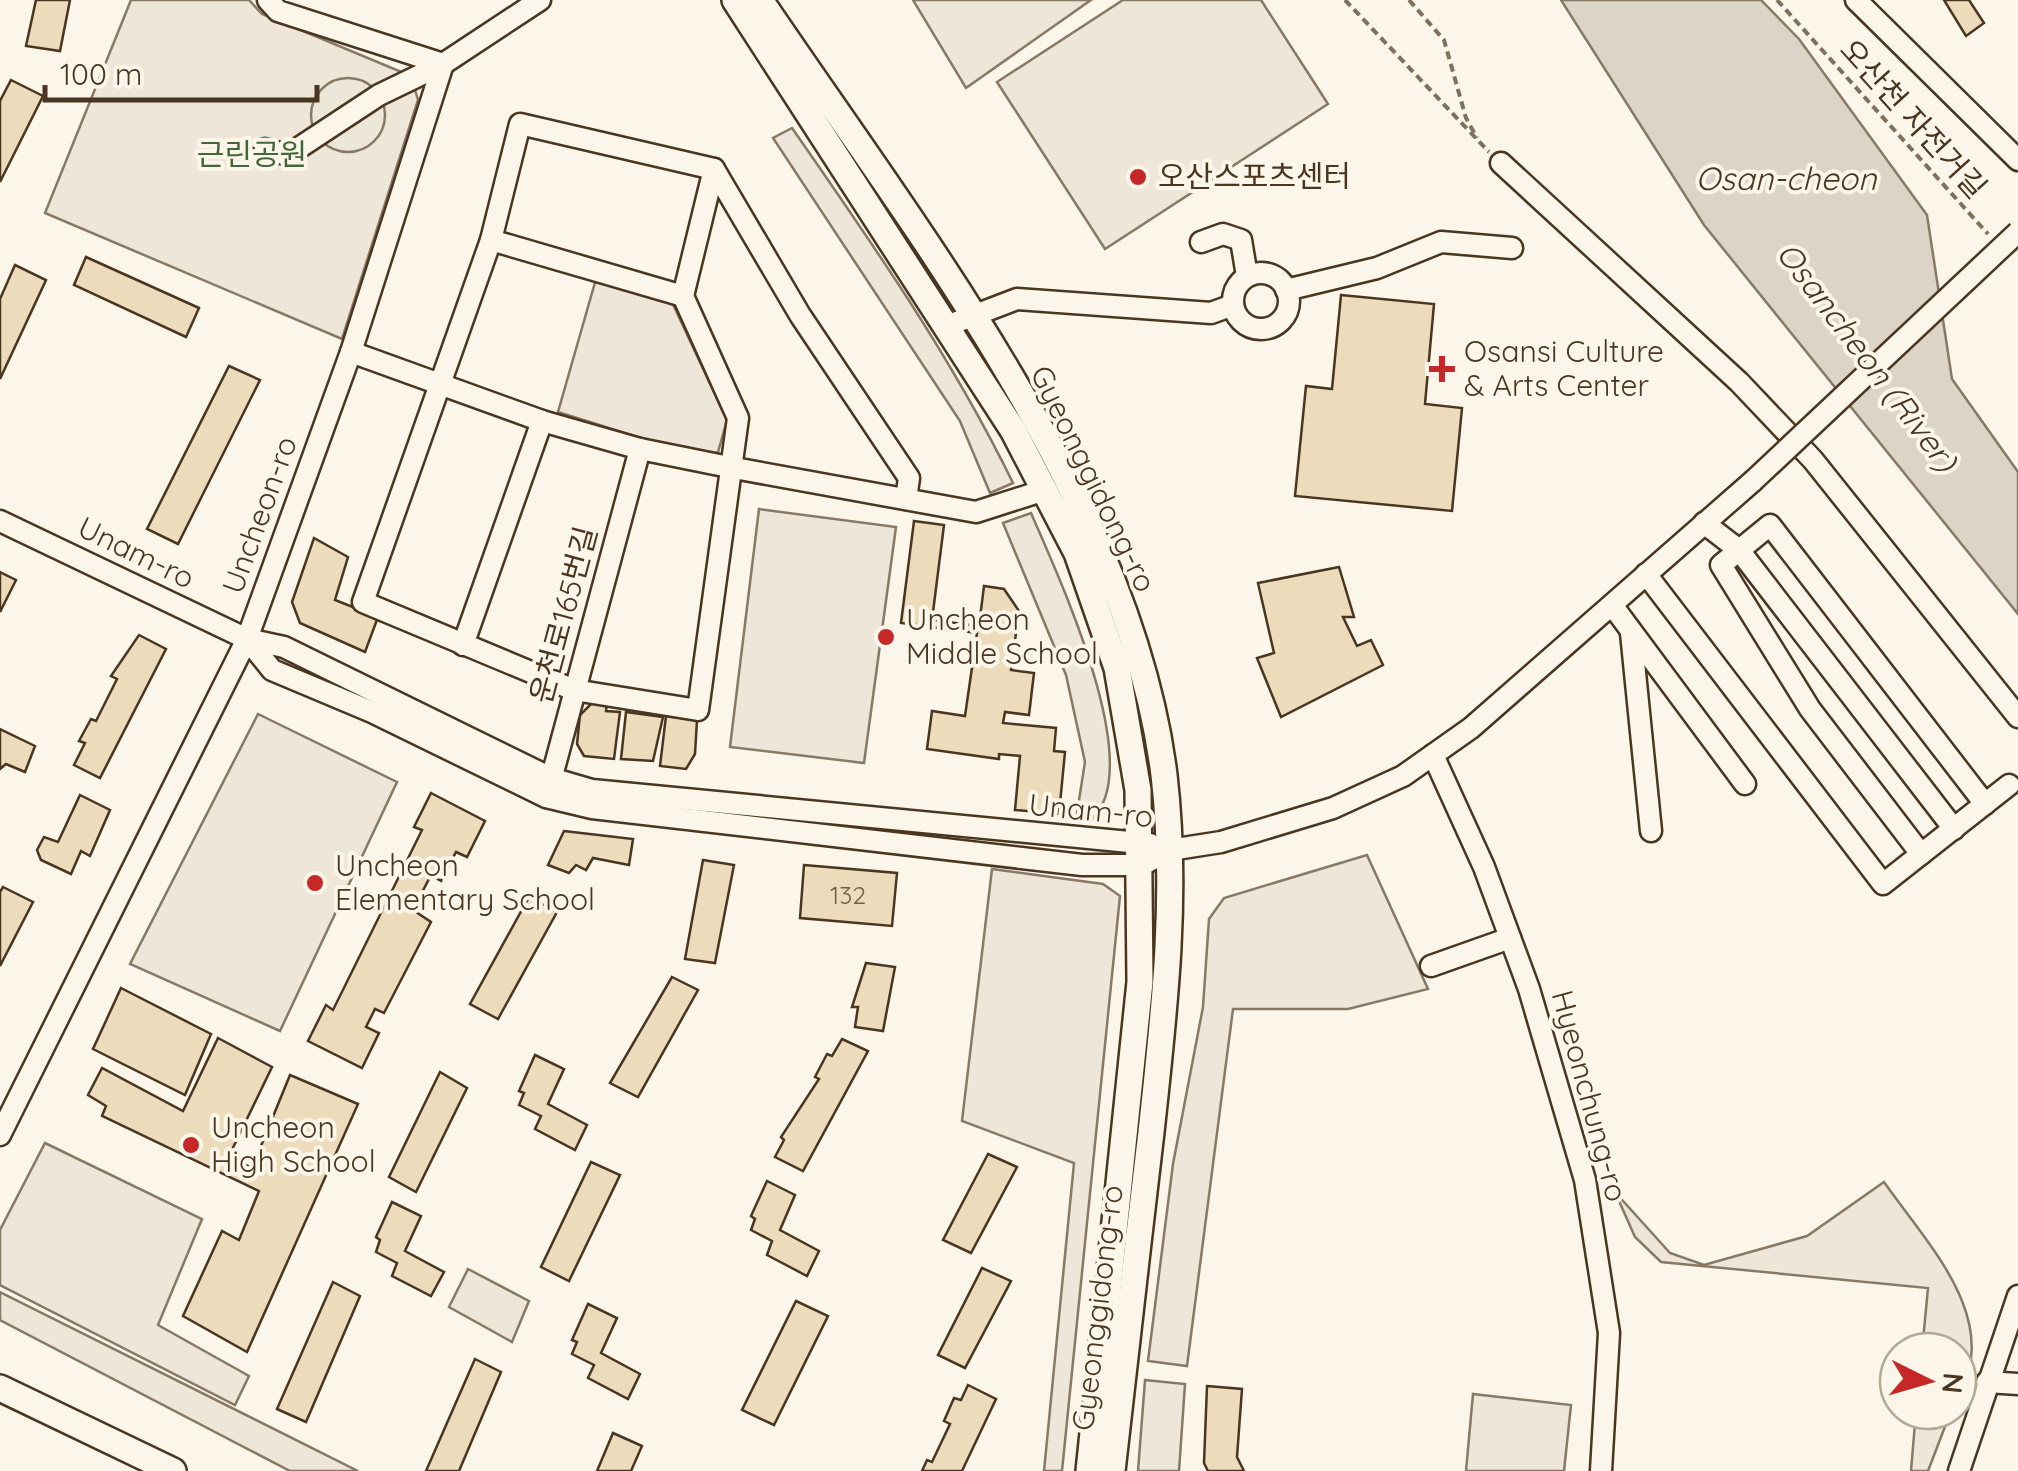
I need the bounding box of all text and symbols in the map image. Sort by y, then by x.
street label: 오산천 자전거길 [1832,31,1995,206]
scale bar [45,40,318,102]
text: 100 m [60,55,142,93]
park label: 근린공원 [197,135,307,173]
place label: 오산스포츠센터 [1158,157,1351,195]
water label: Osan-cheon [1696,158,1878,198]
marker: 오산스포츠센터 [1127,166,1149,188]
water label: Osancheon (River) [1769,234,1968,480]
place label: Osansi Culture & Arts Center [1464,332,1664,404]
marker: Osansi Culture & Arts Center [1429,356,1455,382]
street label: Gyeonggidong-ro [1023,359,1165,598]
street label: Uncheon-ro [213,431,305,598]
street label: Unam-ro [72,508,201,597]
street label: 운천로165번길 [521,522,605,707]
place label: Uncheon Middle School [906,600,1098,672]
marker: Uncheon Middle School [875,626,897,648]
street label: Unam-ro [1027,785,1155,835]
place label: Uncheon Elementary School [335,846,595,918]
marker: Uncheon Elementary School [304,872,326,894]
house number: 132 [830,879,866,910]
street label: Hyeonchung-ro [1543,986,1636,1206]
place label: Uncheon High School [211,1108,376,1180]
marker: Uncheon High School [180,1134,202,1156]
street label: Gyeonggidong-ro [1063,1183,1131,1433]
north arrow [1878,1331,1978,1431]
text: N [1935,1371,1972,1395]

